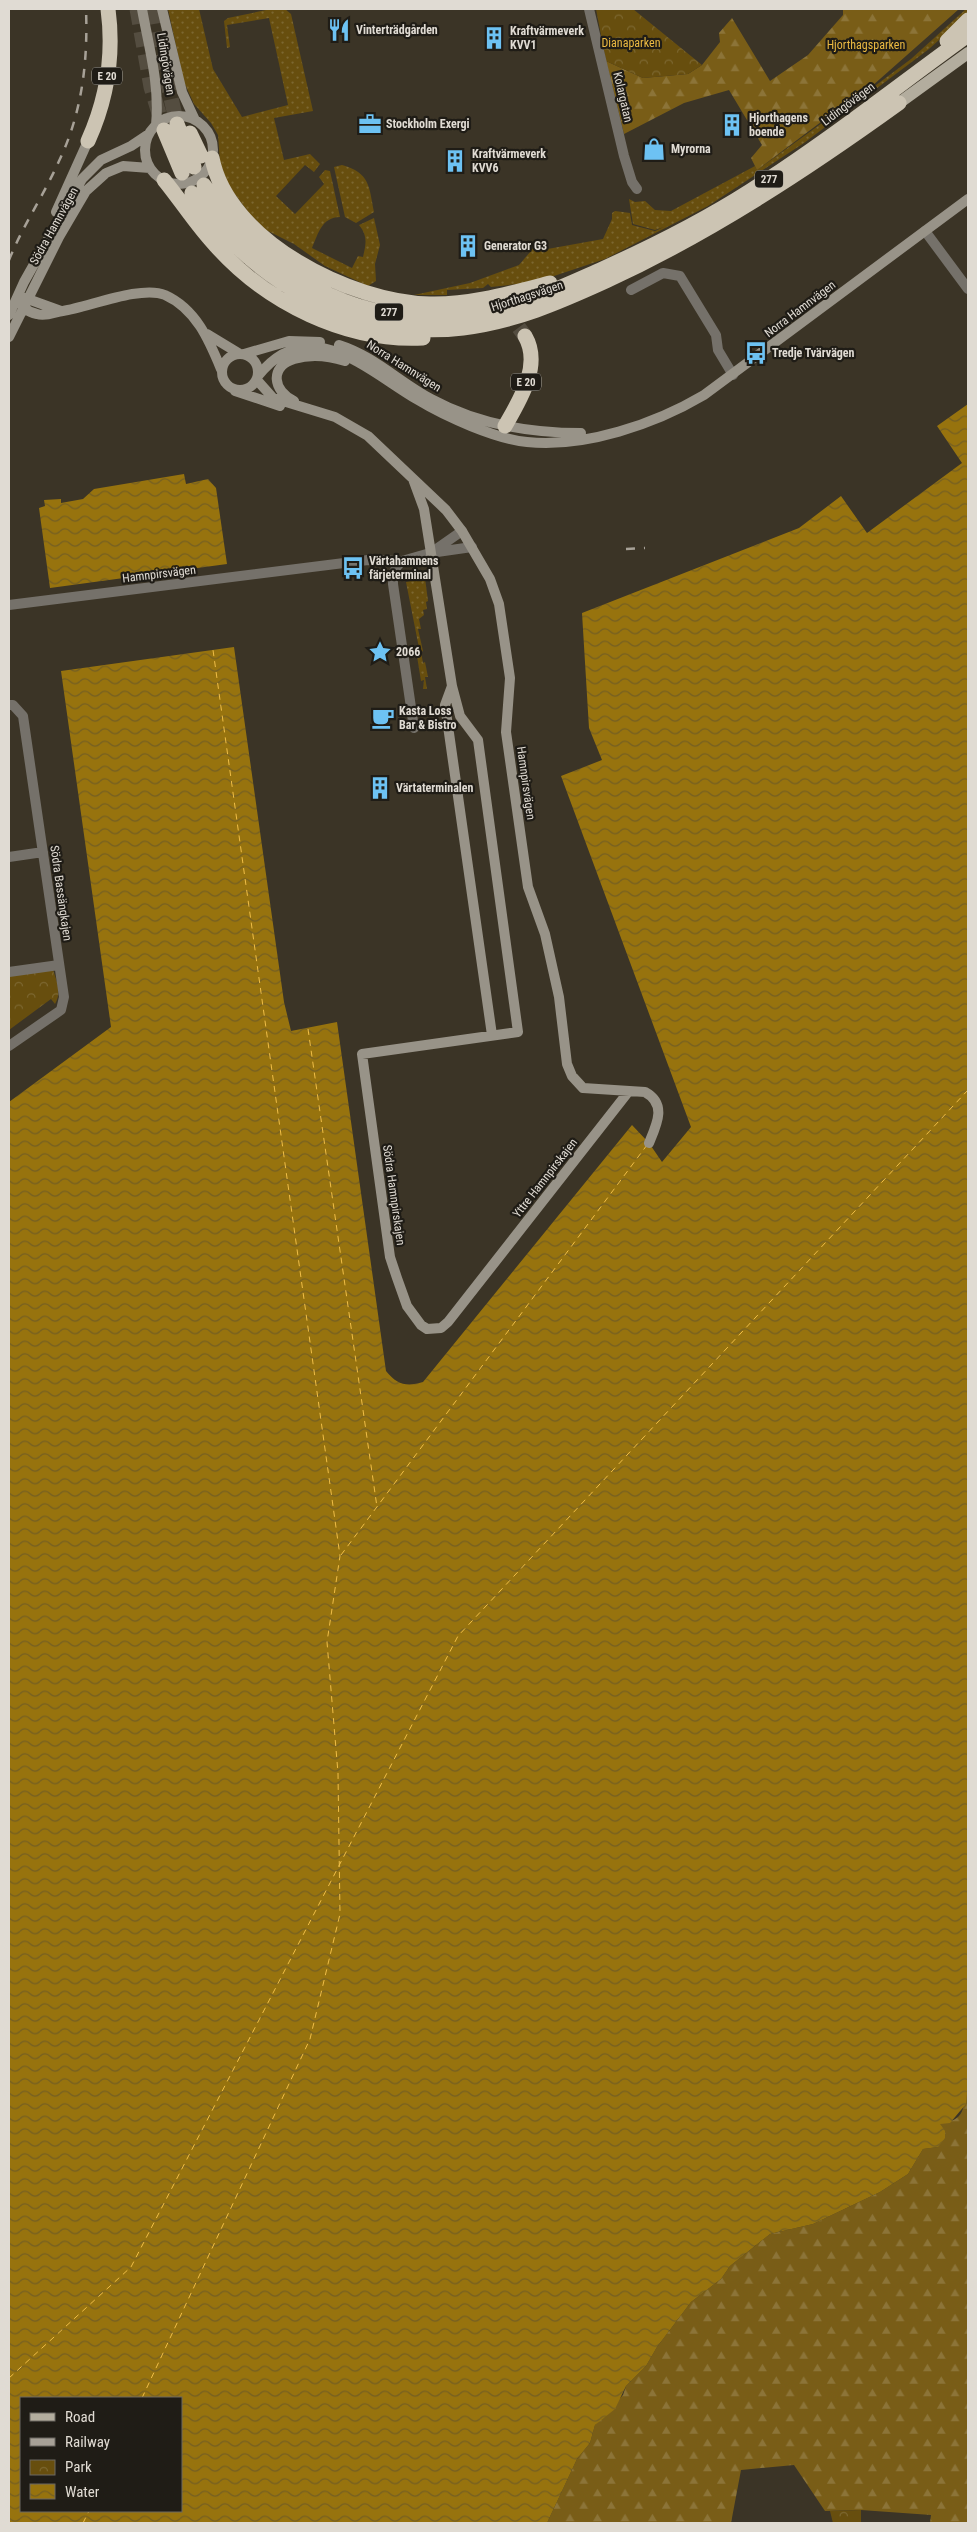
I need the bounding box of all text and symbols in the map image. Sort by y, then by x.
restaurant icon: Vinterträdgården [326,17,352,43]
place label: Vinterträdgården [356,23,438,37]
place label: Kraftvärmeverk KVV1 [510,24,584,52]
building icon: Kraftvärmeverk KVV1 [481,25,507,51]
street label: Lidingövägen [154,32,178,96]
park label: Dianaparken [602,36,661,50]
park label: Hjorthagsparken [827,38,906,52]
road number: E 20 [92,68,122,84]
street label: Kolargatan [610,70,636,124]
street label: Lidingövägen [819,79,878,129]
office icon: Stockholm Exergi [357,111,383,137]
place label: Hjorthagens boende [749,111,808,139]
building icon: Hjorthagens boende [719,112,745,138]
place label: Stockholm Exergi [386,117,470,131]
shop icon: Myrorna [641,136,667,162]
place label: Myrorna [671,142,711,156]
place label: Kraftvärmeverk KVV6 [472,147,546,175]
building icon: Kraftvärmeverk KVV6 [442,148,468,174]
road number: 277 [755,170,783,188]
street label: Södra Hamnvägen [27,185,81,267]
building icon: Generator G3 [455,233,481,259]
place label: Generator G3 [484,239,547,253]
street label: Hjorthagsvägen [489,278,565,314]
street label: Norra Hamnvägen [762,278,838,340]
road number: 277 [375,304,403,320]
street label: Norra Hamnvägen [364,337,444,395]
bus stop icon: Tredje Tvärvägen [743,340,769,366]
place label: Tredje Tvärvägen [772,346,855,360]
road number: E 20 [511,374,541,391]
place label: Värtahamnens färjeterminal [369,554,439,582]
bus stop icon: Värtahamnens färjeterminal [340,555,366,581]
street label: Hamnpirsvägen [121,563,197,585]
place icon: 2066 [367,639,393,665]
place label: 2066 [396,645,420,659]
place label: Kasta Loss Bar & Bistro [399,704,456,732]
cafe icon: Kasta Loss Bar & Bistro [370,705,396,731]
street label: Hamnpirsvägen [514,745,538,821]
building icon: Värtaterminalen [367,775,393,801]
place label: Värtaterminalen [396,781,474,795]
street label: Södra Bassängkajen [47,844,75,942]
street label: Yttre Hamnpirskajen [510,1136,580,1220]
street label: Södra Hamnpirskajen [380,1144,408,1246]
legend [20,2397,182,2512]
text: Road [65,2408,95,2426]
text: Railway [65,2433,110,2451]
text: Park [65,2458,92,2476]
text: Water [65,2483,100,2501]

